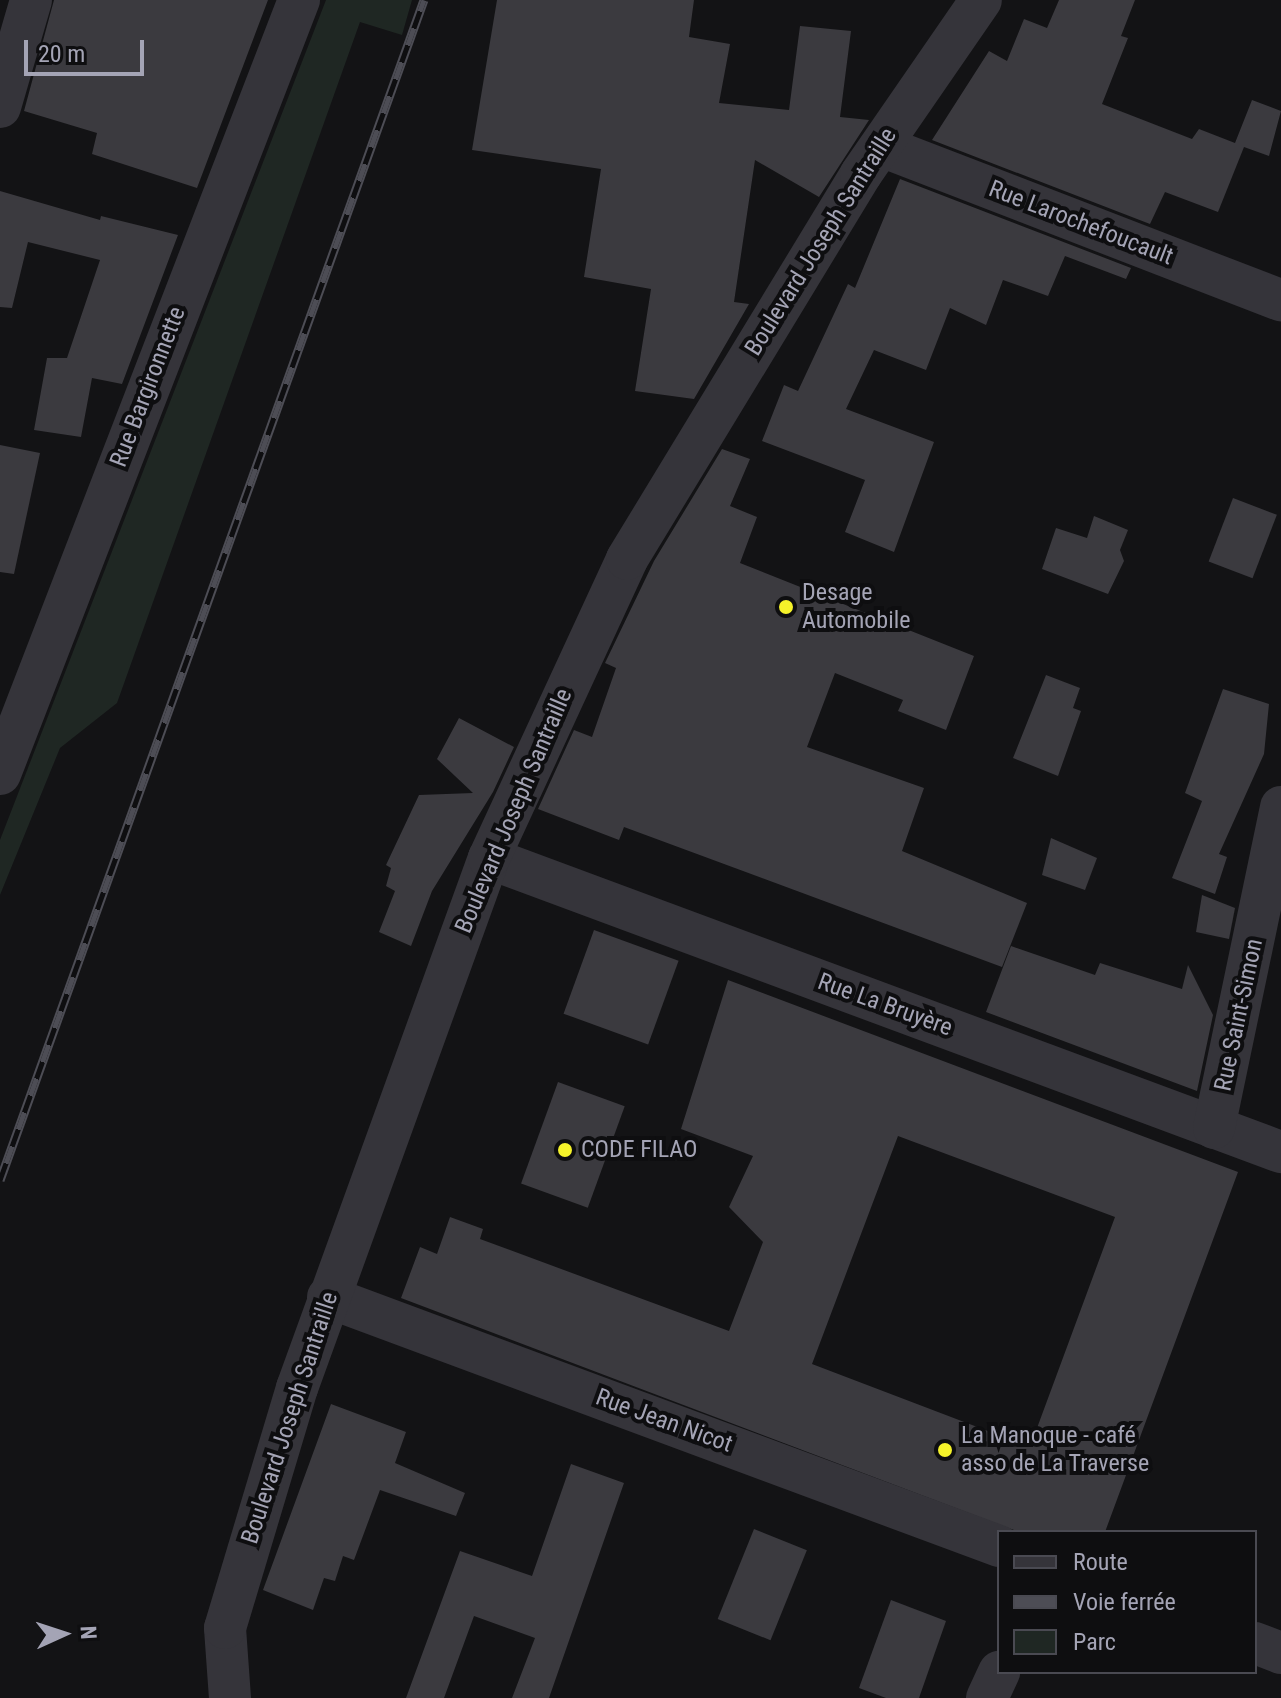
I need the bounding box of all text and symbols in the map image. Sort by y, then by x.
scale bar [28,24,148,74]
text: 20 m [38,40,85,68]
street label: Boulevard Joseph Santraille [739,123,903,361]
street label: Rue Larochefoucault [985,175,1177,271]
street label: Rue Bargironnette [104,303,192,471]
place label: Desage Automobile [802,579,910,635]
marker: Desage Automobile [777,598,795,616]
street label: Boulevard Joseph Santraille [449,684,579,938]
street label: Rue Saint-Simon [1209,936,1269,1094]
street label: Rue La Bruyère [814,967,956,1043]
place label: CODE FILAO [581,1136,697,1164]
marker: CODE FILAO [556,1141,574,1159]
street label: Boulevard Joseph Santraille [236,1288,344,1548]
street label: Rue Jean Nicot [592,1383,736,1459]
place label: La Manoque - café asso de La Traverse [961,1422,1150,1478]
marker: La Manoque - café asso de La Traverse [936,1441,954,1459]
legend [997,1530,1257,1674]
text: Route [1073,1548,1128,1576]
text: Voie ferrée [1073,1588,1176,1616]
north arrow [24,1594,104,1674]
text: N [76,1625,101,1640]
text: Parc [1073,1628,1116,1656]

